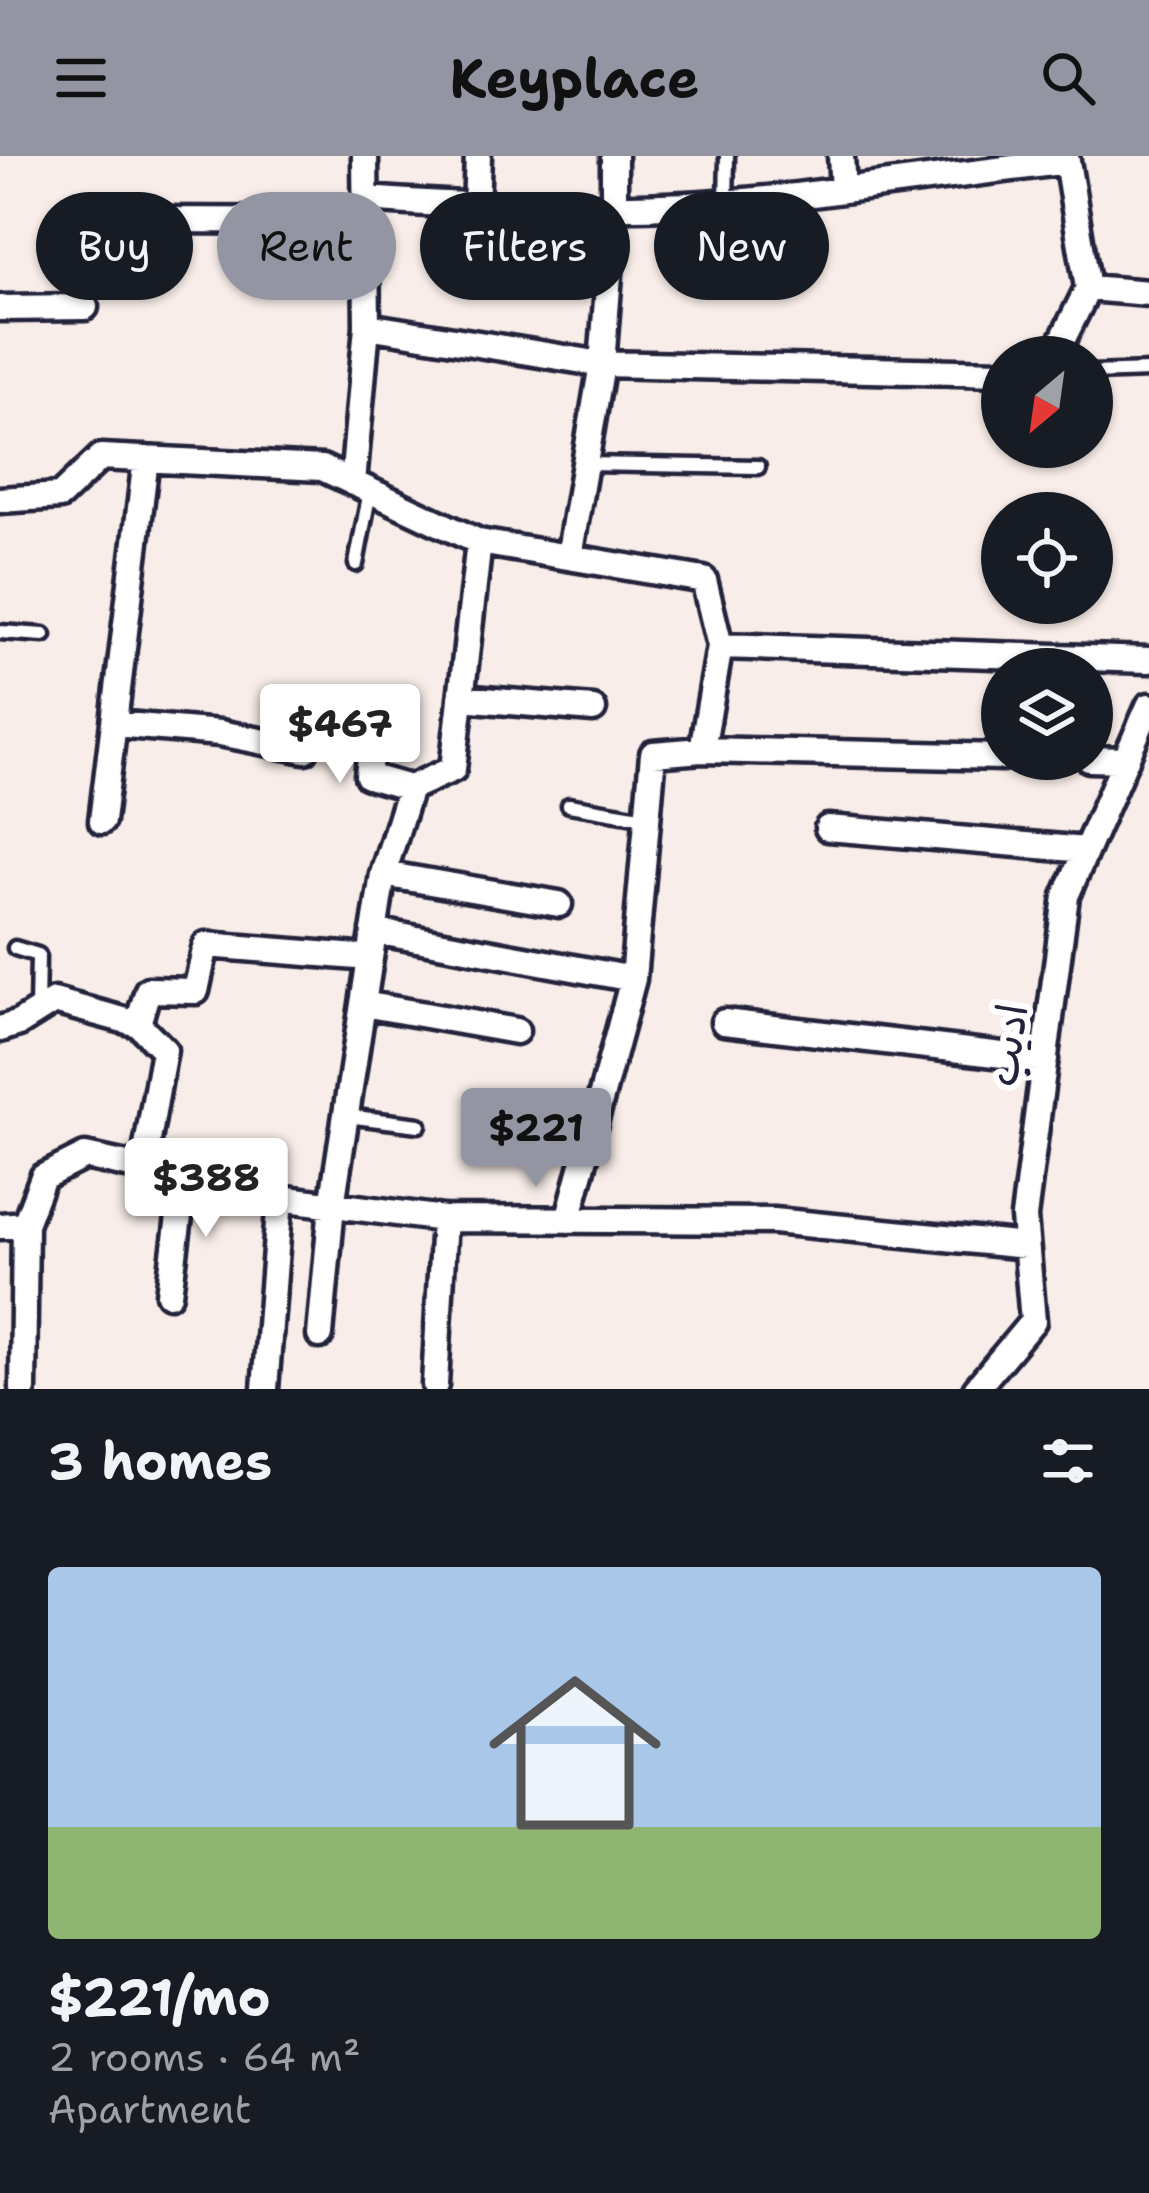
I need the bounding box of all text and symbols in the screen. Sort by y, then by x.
text: Keyplace [449,42,700,114]
icon: menu [48,45,114,111]
icon: search [1035,45,1101,111]
chip: Buy [36,192,193,300]
chip: Rent [217,192,396,300]
chip: Filters [420,192,630,300]
chip: New [654,192,829,300]
north arrow [981,336,1113,468]
map controls [981,336,1113,780]
button: locate [981,492,1113,624]
button: layers [981,648,1113,780]
pin: $467 [269,684,411,786]
text: $467 [287,697,393,749]
street label: ادیب [974,1000,1040,1090]
pin: $221 [465,1088,607,1190]
text: $221 [488,1101,584,1153]
pin: $388 [135,1138,277,1240]
text: $388 [152,1151,260,1203]
text: 3 homes [48,1427,272,1495]
icon: filters [1035,1428,1101,1494]
icon: home [467,1645,683,1861]
text: $221/mo [48,1963,271,2031]
text: 2 rooms · 64 m² [48,2031,361,2083]
text: Apartment [48,2083,251,2135]

